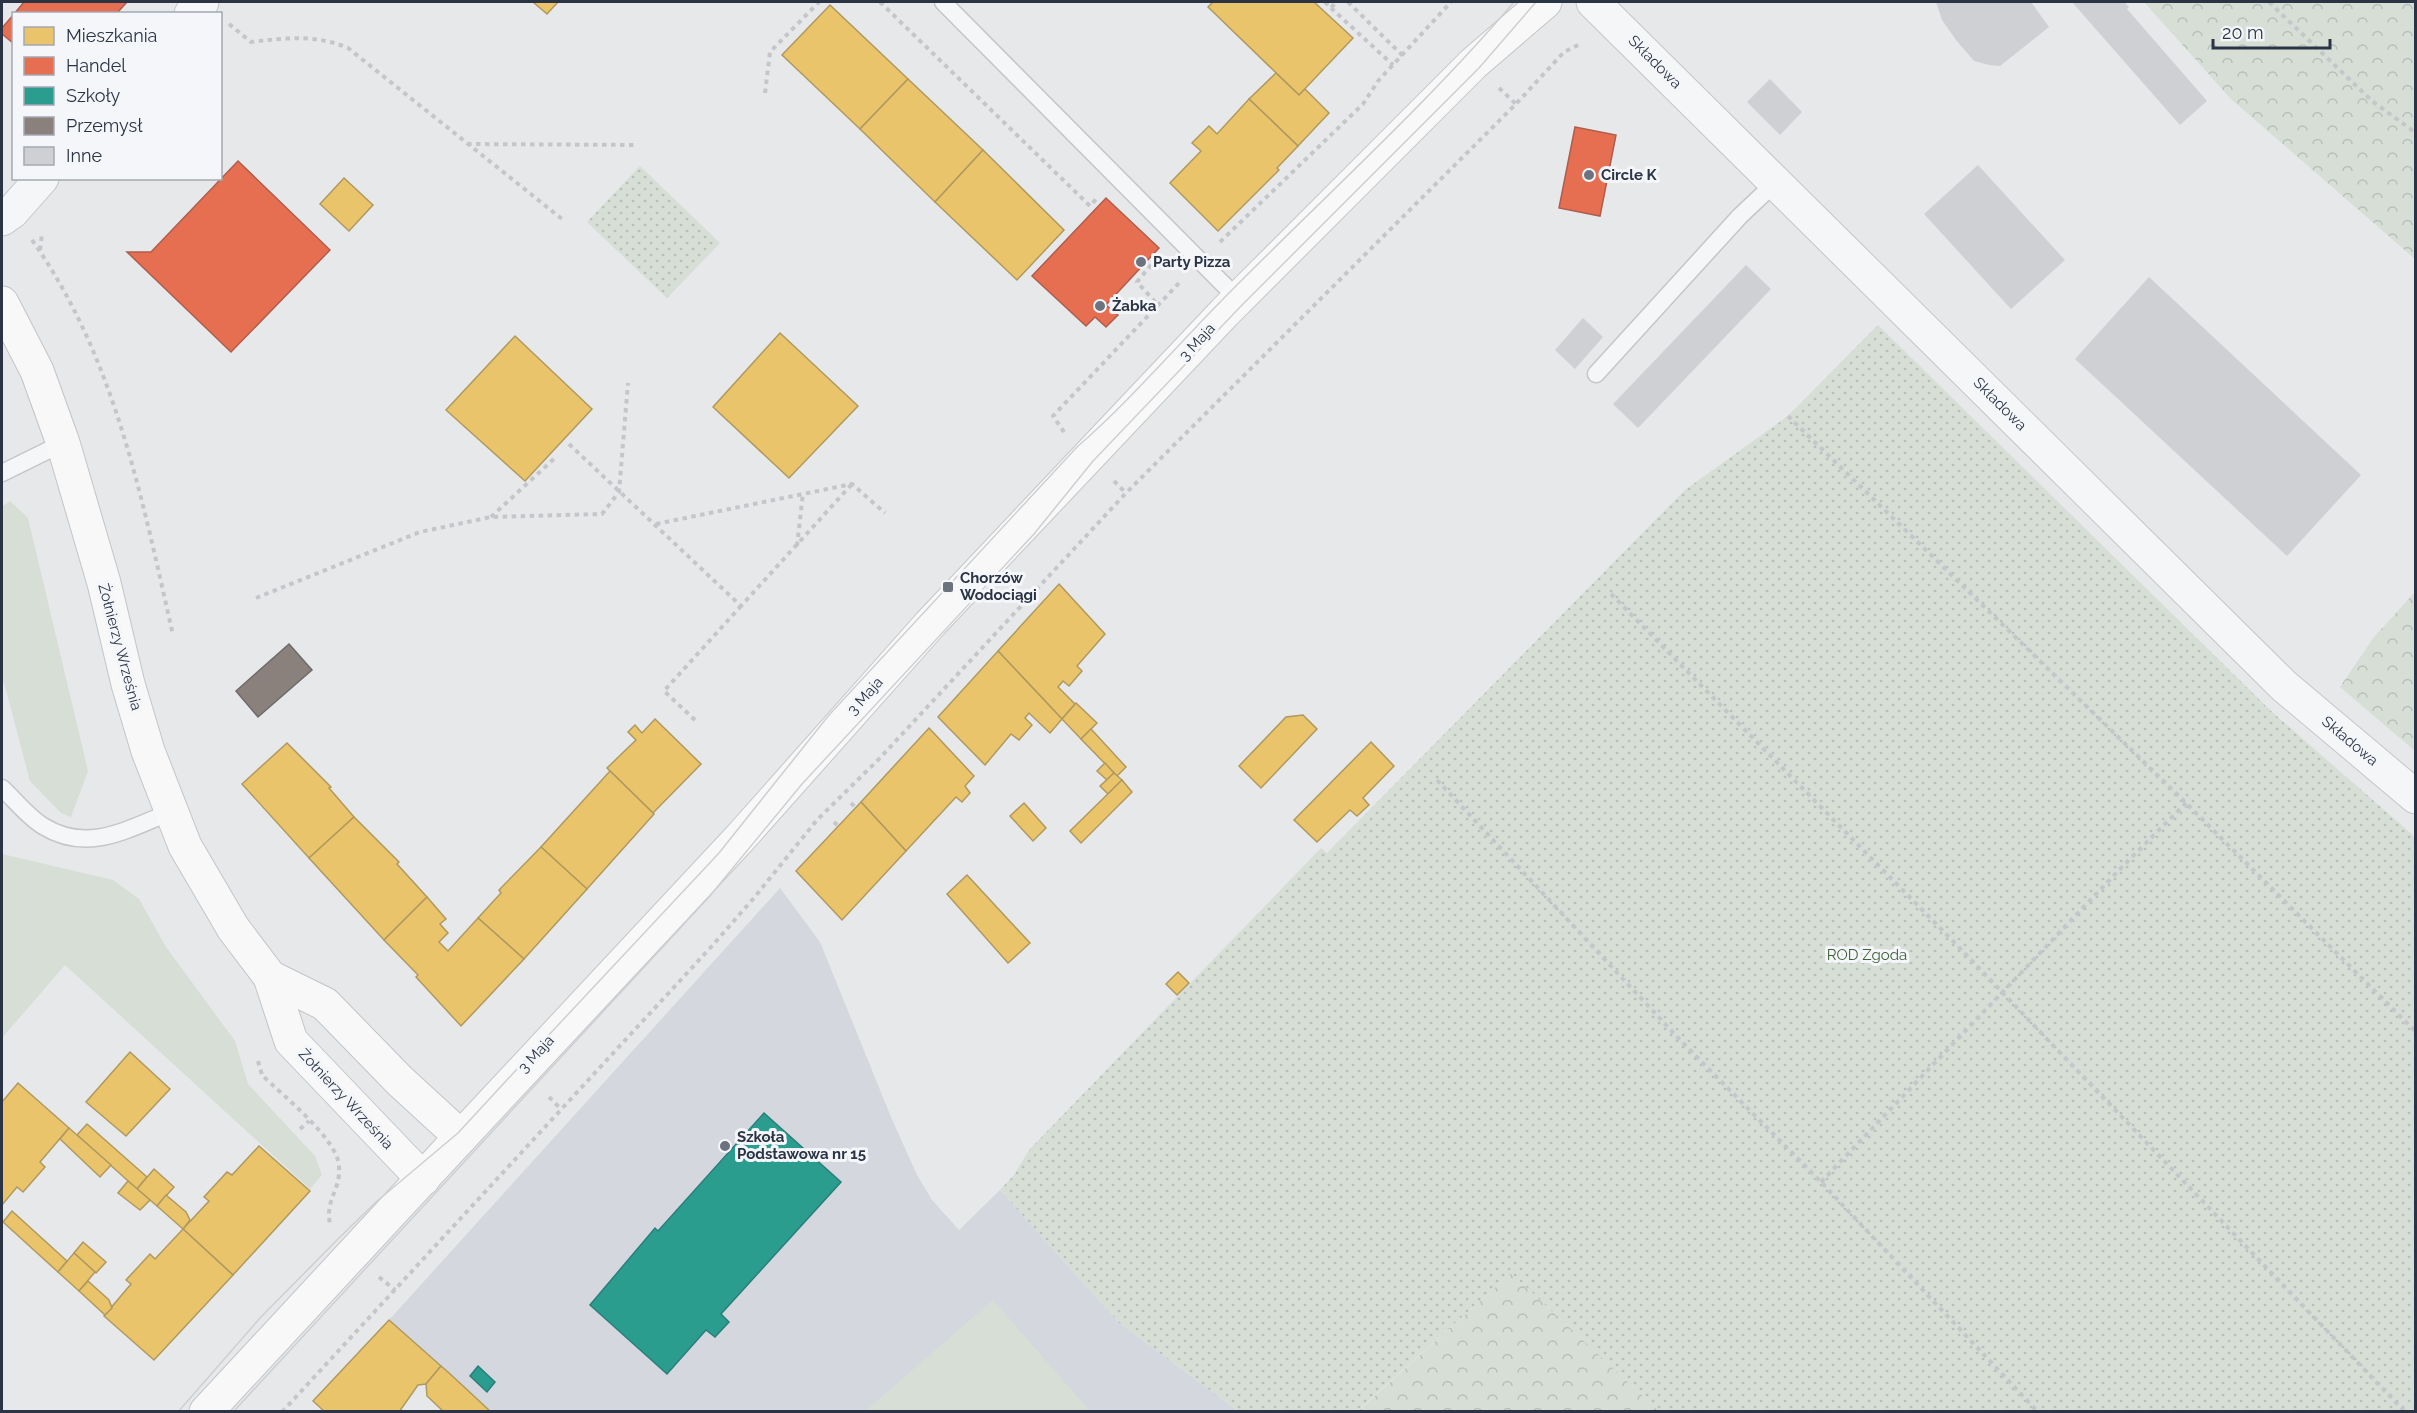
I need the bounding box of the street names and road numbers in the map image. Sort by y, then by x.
street label: Składowa [1625,32,1685,92]
street label: 3 Maja [1175,320,1219,364]
street label: Składowa [1970,374,2030,434]
street label: Żołnierzy Września [94,581,147,712]
street label: 3 Maja [843,673,887,719]
street label: Składowa [2318,712,2382,770]
street label: 3 Maja [514,1032,558,1076]
street label: Żołnierzy Września [295,1044,398,1153]

